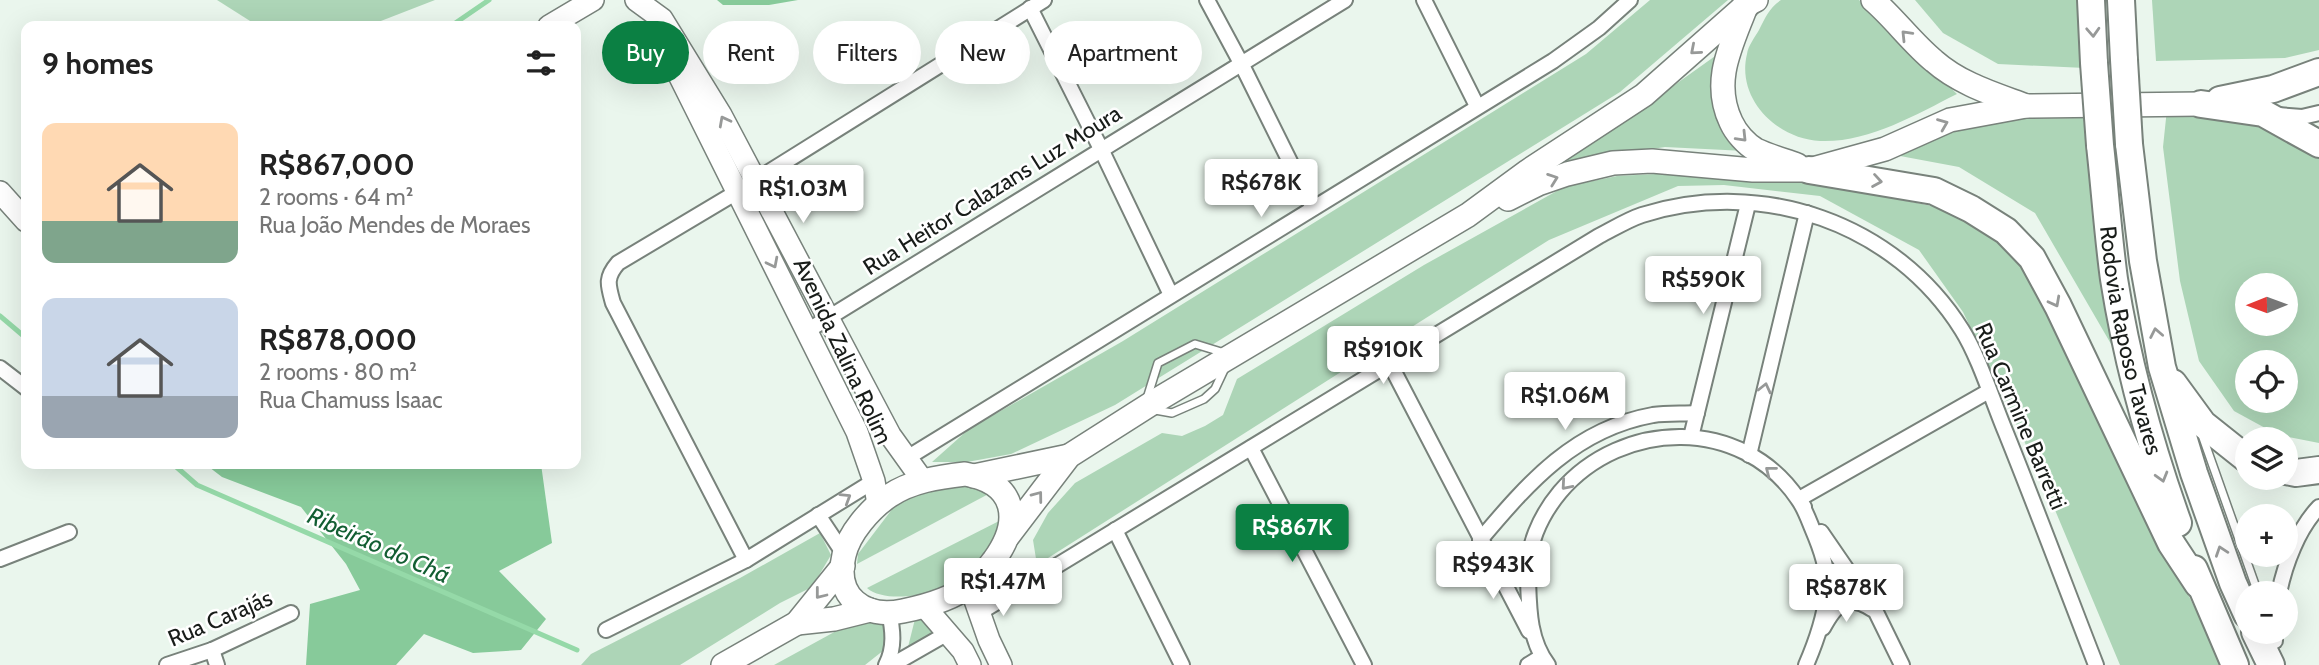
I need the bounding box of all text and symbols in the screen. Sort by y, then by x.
chip: Buy [602,21,689,84]
chip: Rent [703,21,799,84]
chip: Filters [813,21,921,84]
chip: New [935,21,1030,84]
chip: Apartment [1044,21,1202,84]
one-way arrow [2085,26,2100,37]
one-way arrow [1901,30,1914,43]
one-way arrow [1690,42,1703,54]
icon: filters [522,44,560,82]
text: 9 homes [42,45,153,82]
street label: Rua Heitor Calazans Luz Moura [858,99,1126,281]
one-way arrow [719,116,733,129]
one-way arrow [1936,118,1948,132]
one-way arrow [1733,128,1746,141]
text: R$867,000 [259,146,415,183]
icon: home [98,151,182,235]
pin: R$678K [1204,160,1318,219]
pin: R$1.03M [738,166,868,225]
text: R$678K [1221,168,1301,196]
one-way arrow [1547,173,1559,187]
one-way arrow [1871,173,1883,188]
text: R$1.03M [759,174,847,202]
text: 2 rooms · 64 m² [259,183,413,211]
text: Rua João Mendes de Moraes [259,211,530,239]
street label: Rodovia Raposo Tavares [2094,224,2169,458]
street label: Avenida Zalina Rolim [788,253,898,449]
one-way arrow [764,256,778,268]
pin: R$590K [1646,256,1760,316]
text: R$590K [1661,265,1745,293]
north arrow [2235,273,2298,336]
map controls [2235,273,2298,644]
one-way arrow [2047,294,2061,307]
street label: Rua Carmine Barretti [1969,318,2073,514]
text: R$878,000 [259,321,417,358]
icon: home [98,326,182,410]
pin: R$910K [1326,326,1440,386]
one-way arrow [2149,327,2164,339]
text: R$910K [1343,335,1423,363]
button: locate [2235,350,2298,413]
text: 2 rooms · 80 m² [259,358,417,386]
pin: R$1.06M [1500,372,1630,432]
text: R$1.06M [1520,381,1610,409]
one-way arrow [1757,382,1771,394]
text: Rua Chamuss Isaac [259,386,443,414]
button: layers [2235,427,2298,490]
one-way arrow [1766,466,1778,479]
one-way arrow [2154,470,2169,482]
one-way arrow [1562,477,1574,490]
one-way arrow [1030,491,1043,504]
one-way arrow [839,494,852,507]
water label: Ribeirão do Chá [303,501,455,589]
pin: R$867K [1235,504,1349,564]
button: + [2235,504,2298,567]
text: R$867K [1252,513,1332,541]
pin: R$943K [1436,542,1550,601]
one-way arrow [2215,545,2229,557]
text: R$943K [1452,550,1534,578]
pin: R$1.47M [938,558,1068,618]
pin: R$878K [1789,564,1903,624]
text: R$1.47M [960,567,1046,595]
text: R$878K [1805,573,1887,601]
button: − [2235,581,2298,644]
street label: Rua Carajás [164,583,276,653]
one-way arrow [815,586,828,599]

